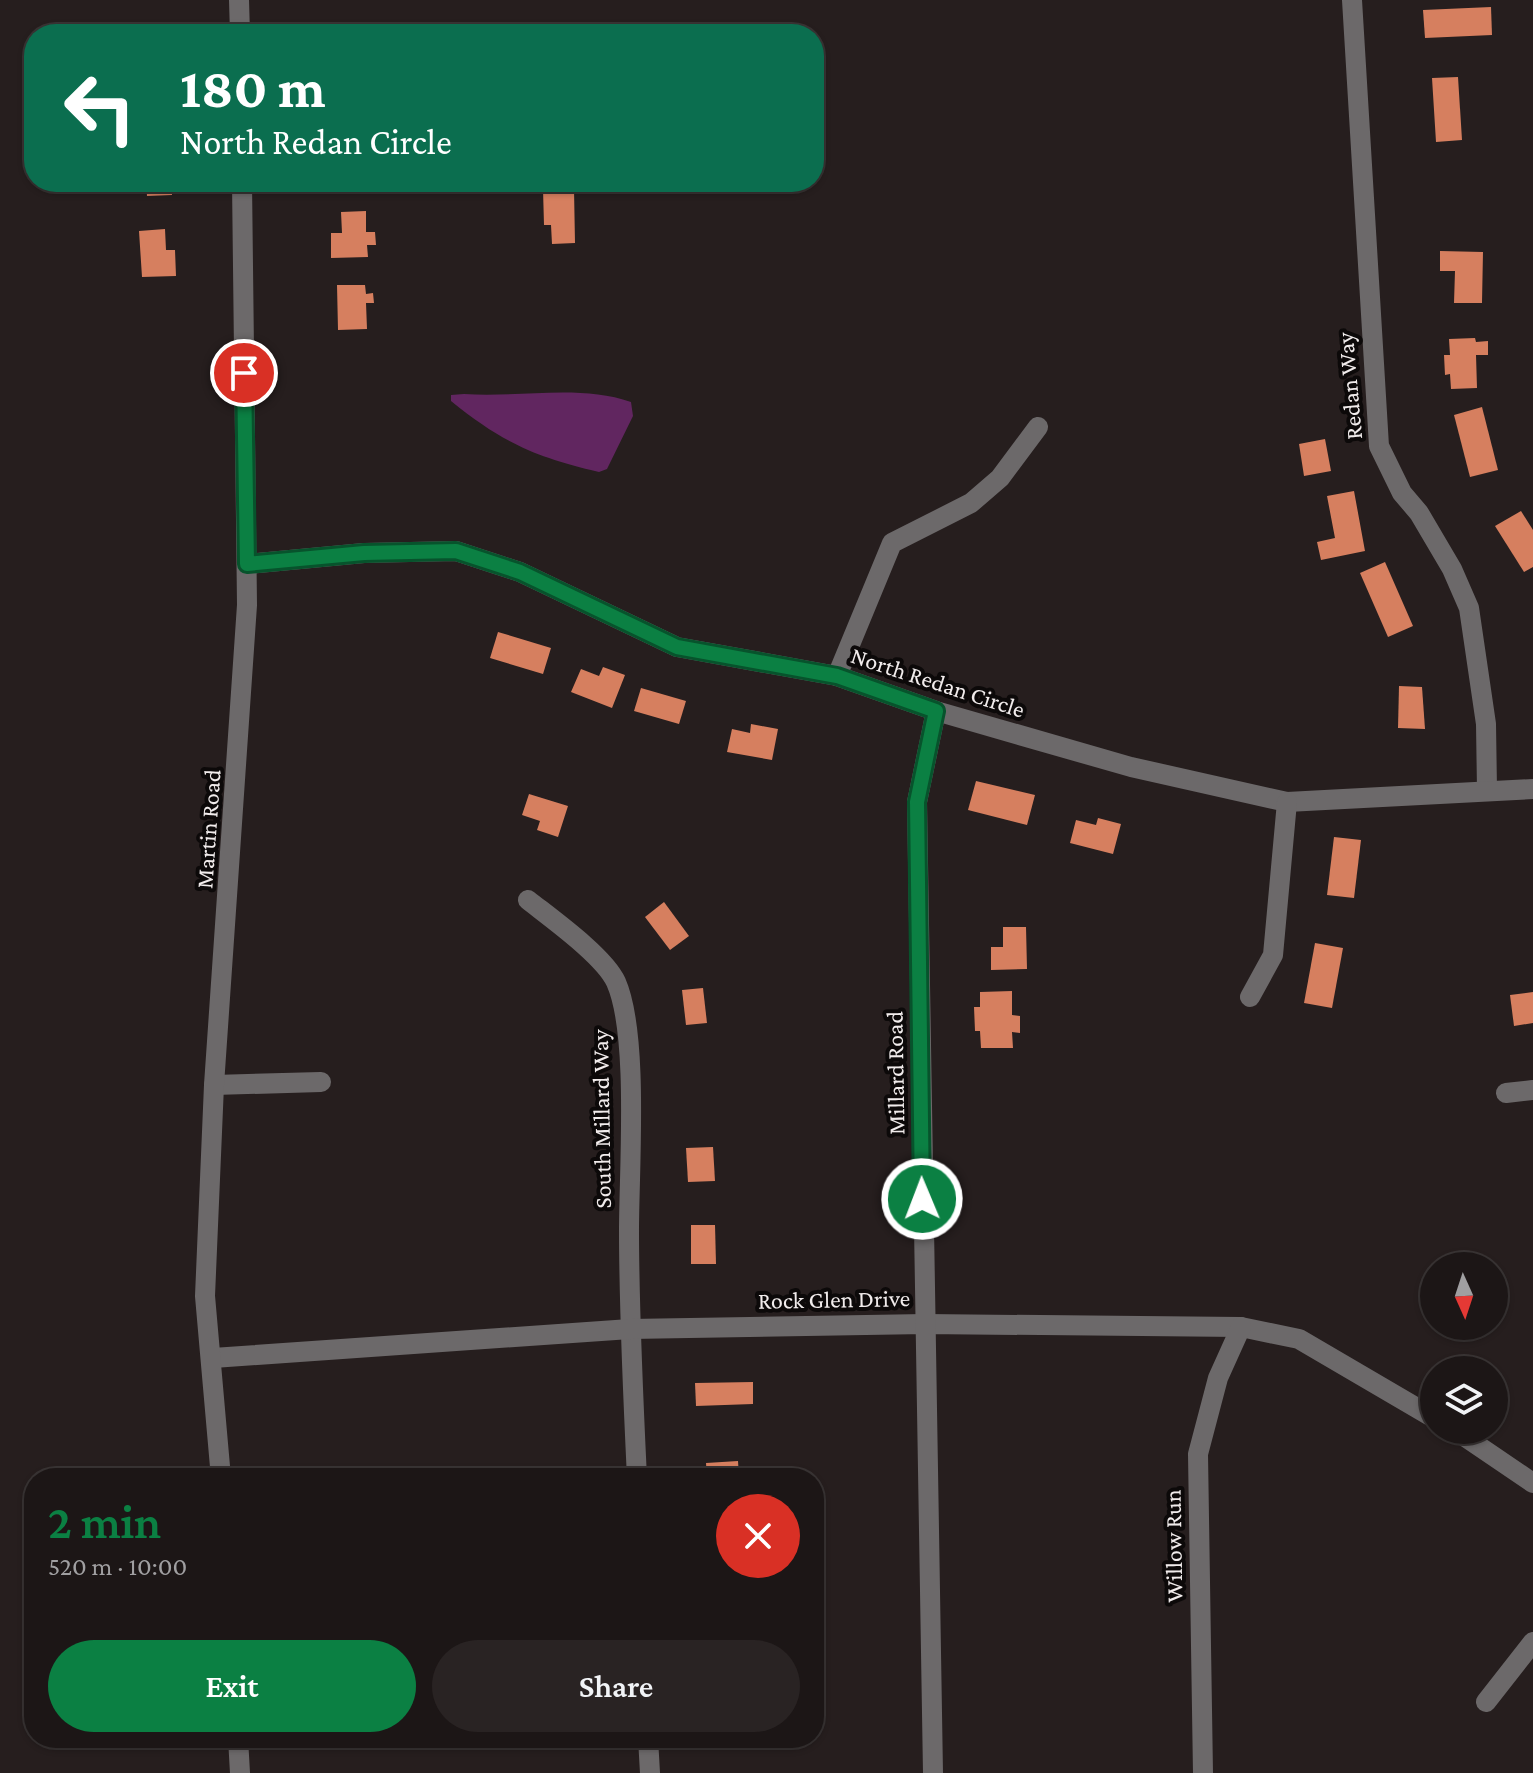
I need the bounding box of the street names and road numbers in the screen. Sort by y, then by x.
street label: Redan Way [1331,330,1367,441]
street label: North Redan Circle [848,641,1028,723]
street label: Martin Road [190,768,226,890]
street label: Millard Road [880,1011,910,1135]
street label: South Millard Way [586,1028,616,1209]
street label: Rock Glen Drive [758,1284,910,1314]
street label: Willow Run [1159,1489,1187,1603]

